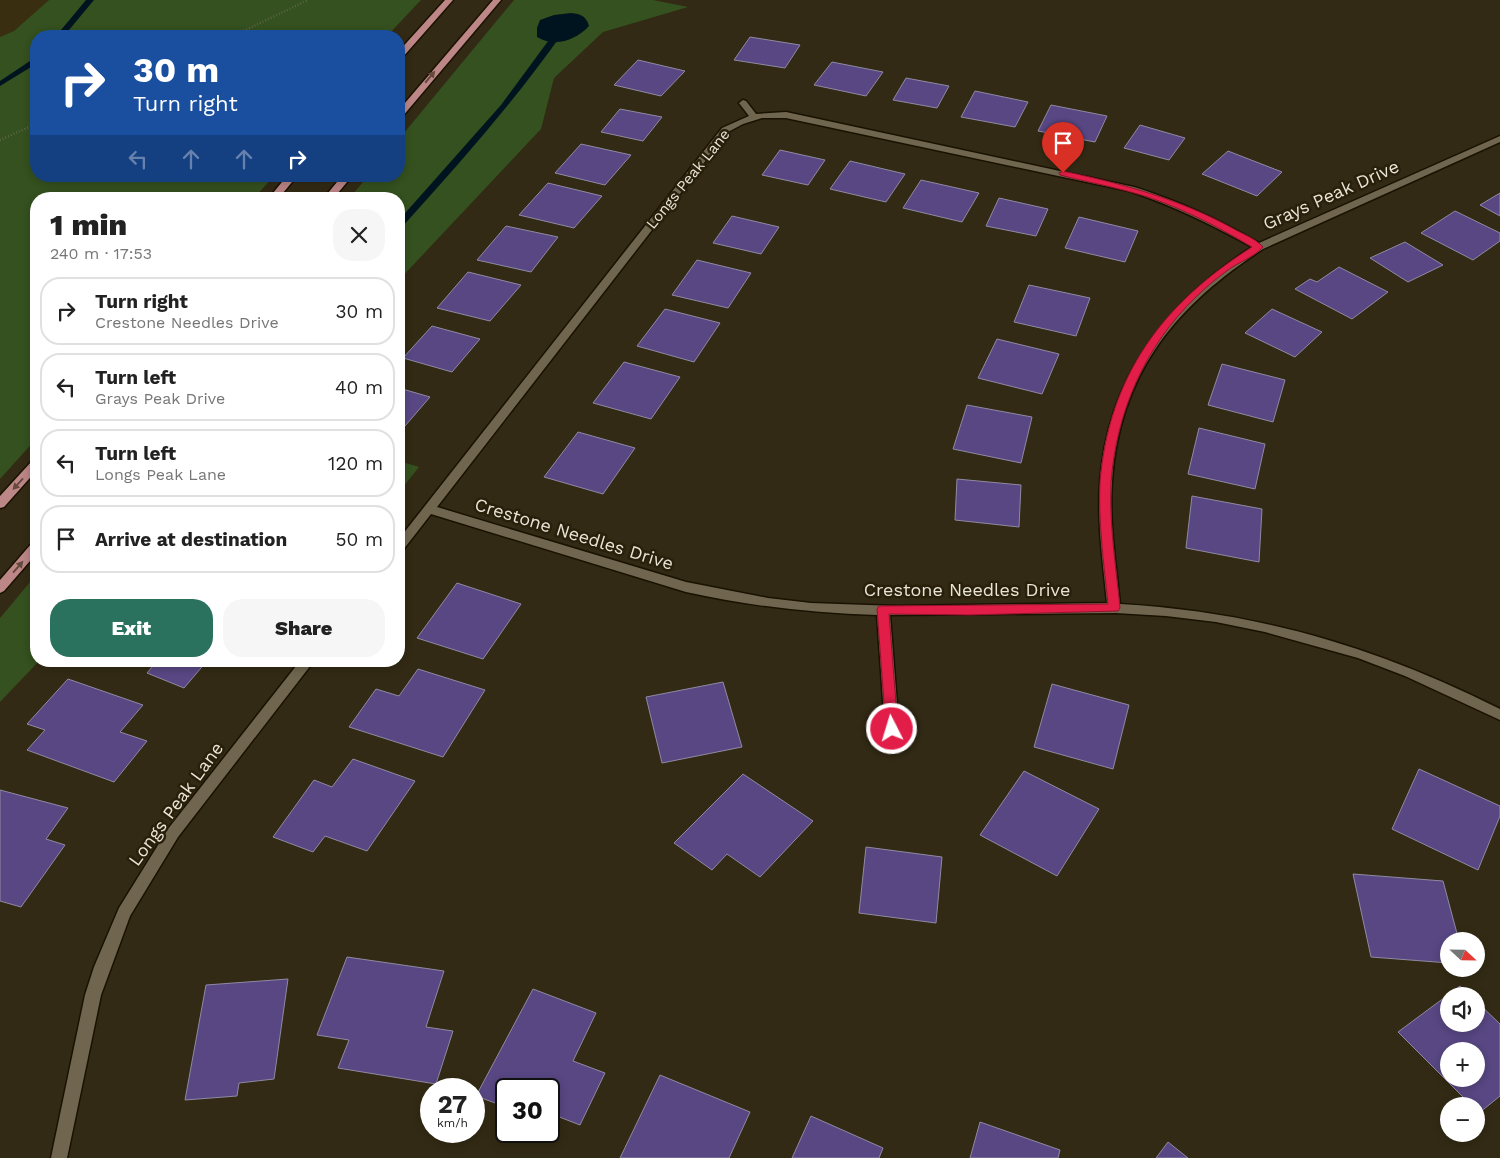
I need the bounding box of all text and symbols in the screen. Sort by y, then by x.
text: 30 m [133,49,219,91]
icon: right [50,50,115,115]
one-way arrow [424,71,435,83]
text: Turn right [133,91,238,116]
pin [1042,122,1084,173]
street label: Longs Peak Lane [642,126,734,232]
icon: arrive [1049,129,1077,157]
icon: left [124,145,152,173]
icon: ahead [177,145,205,173]
icon: ahead [230,145,258,173]
icon: right [283,145,311,173]
street label: Grays Peak Drive [1260,155,1402,234]
text: 1 min [50,207,127,242]
button: close [333,209,385,261]
text: 240 m · 17:53 [50,244,152,263]
text: Turn right [95,290,188,313]
icon: right [52,297,80,325]
text: 30 m [336,300,383,323]
text: Crestone Needles Drive [95,313,279,332]
text: Turn left [95,366,176,389]
icon: left [52,373,80,401]
text: 40 m [335,376,383,399]
text: Grays Peak Drive [95,389,225,408]
text: Turn left [95,442,176,465]
icon: left [52,449,80,477]
text: 120 m [328,452,383,475]
text: Longs Peak Lane [95,465,226,484]
one-way arrow [12,477,24,489]
street label: Crestone Needles Drive [472,493,676,574]
icon: arrive [52,525,80,553]
text: Arrive at destination [95,528,287,551]
text: 50 m [336,528,383,551]
one-way arrow [12,561,23,573]
street label: Crestone Needles Drive [864,579,1070,600]
button: Exit [50,599,213,657]
button: Share [223,599,385,657]
position arrow [865,702,917,754]
street label: Longs Peak Lane [124,738,227,870]
north arrow [1440,932,1485,978]
map controls [1440,932,1485,1142]
button: sound [1440,987,1485,1032]
button: + [1440,1042,1485,1087]
speed limit sign: 30 [495,1078,560,1143]
text: 27 [438,1090,467,1119]
button: − [1440,1097,1485,1142]
text: km/h [437,1116,468,1130]

